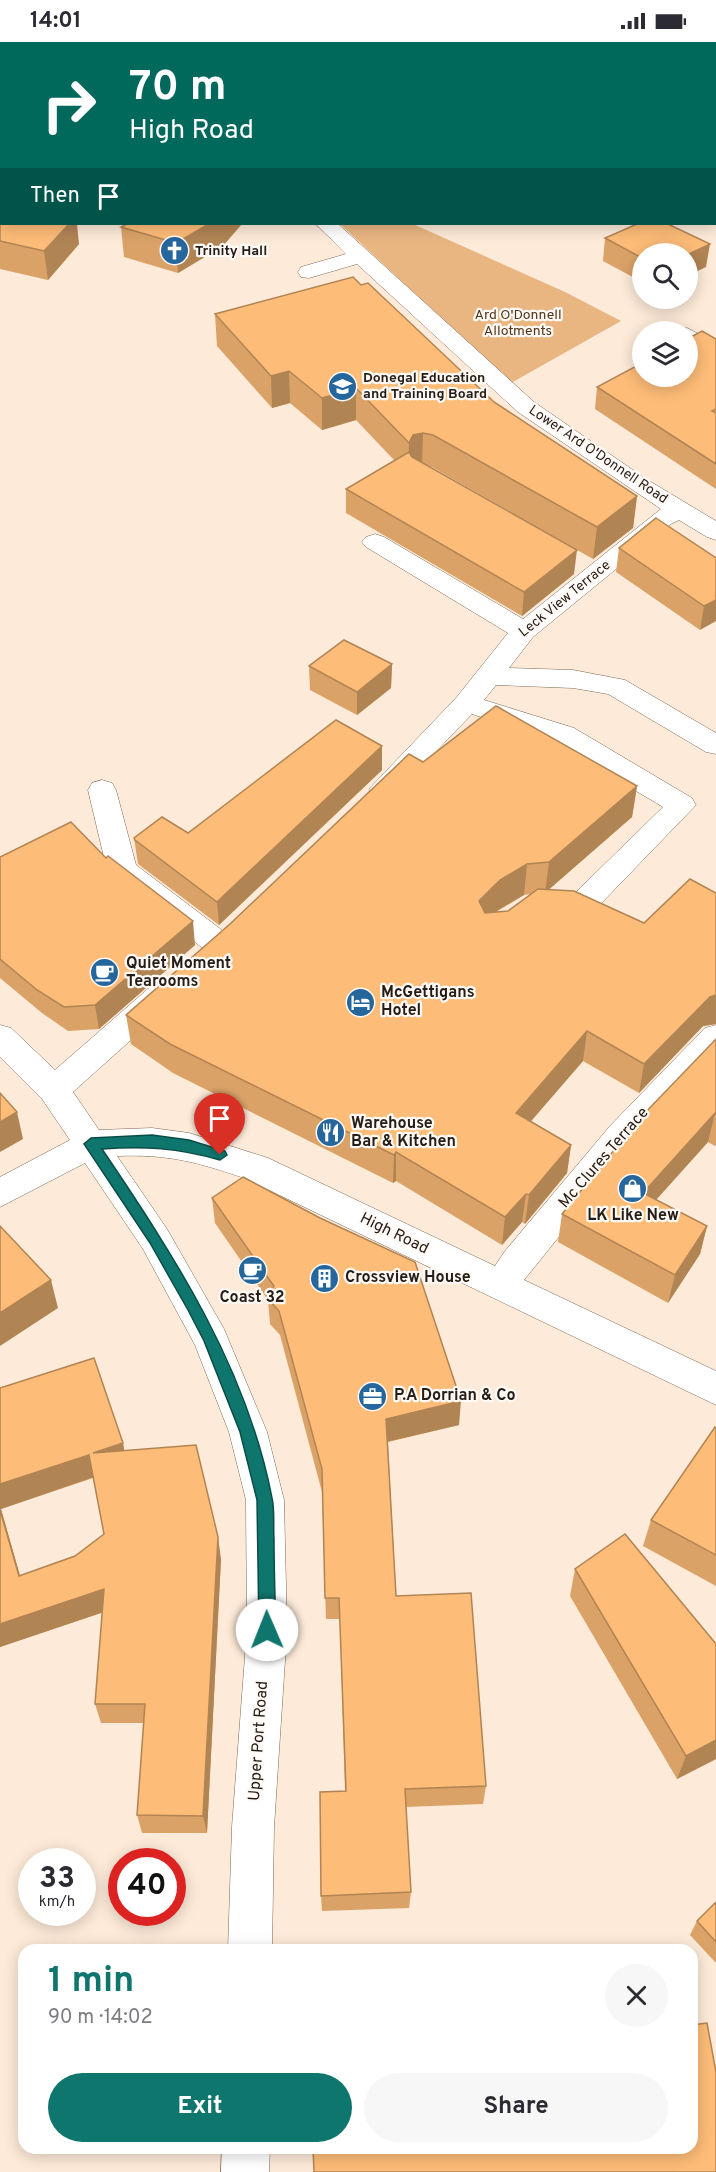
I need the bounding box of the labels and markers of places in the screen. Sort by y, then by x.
church icon: Trinity Hall [158,235,190,267]
place label: Trinity Hall [195,243,267,260]
school or university icon: Donegal Education and Training Board [326,370,358,402]
place label: Donegal Education and Training Board [363,370,487,403]
place label: Quiet Moment Tearooms [126,954,231,992]
cafe icon: Quiet Moment Tearooms [89,957,121,989]
place label: McGettigans Hotel [381,983,475,1021]
hotel icon: McGettigans Hotel [344,986,376,1018]
pin [194,1093,245,1155]
place label: Warehouse Bar & Kitchen [351,1114,456,1152]
restaurant icon: Warehouse Bar & Kitchen [314,1117,346,1149]
shop icon: LK Like New [617,1172,649,1204]
place label: LK Like New [587,1206,679,1226]
cafe icon: Coast 32 [236,1254,268,1286]
building icon: Crossview House [308,1262,340,1294]
place label: Crossview House [345,1268,471,1288]
place label: Coast 32 [219,1288,285,1308]
office icon: P.A Dorrian & Co [357,1380,389,1412]
place label: P.A Dorrian & Co [394,1386,516,1406]

